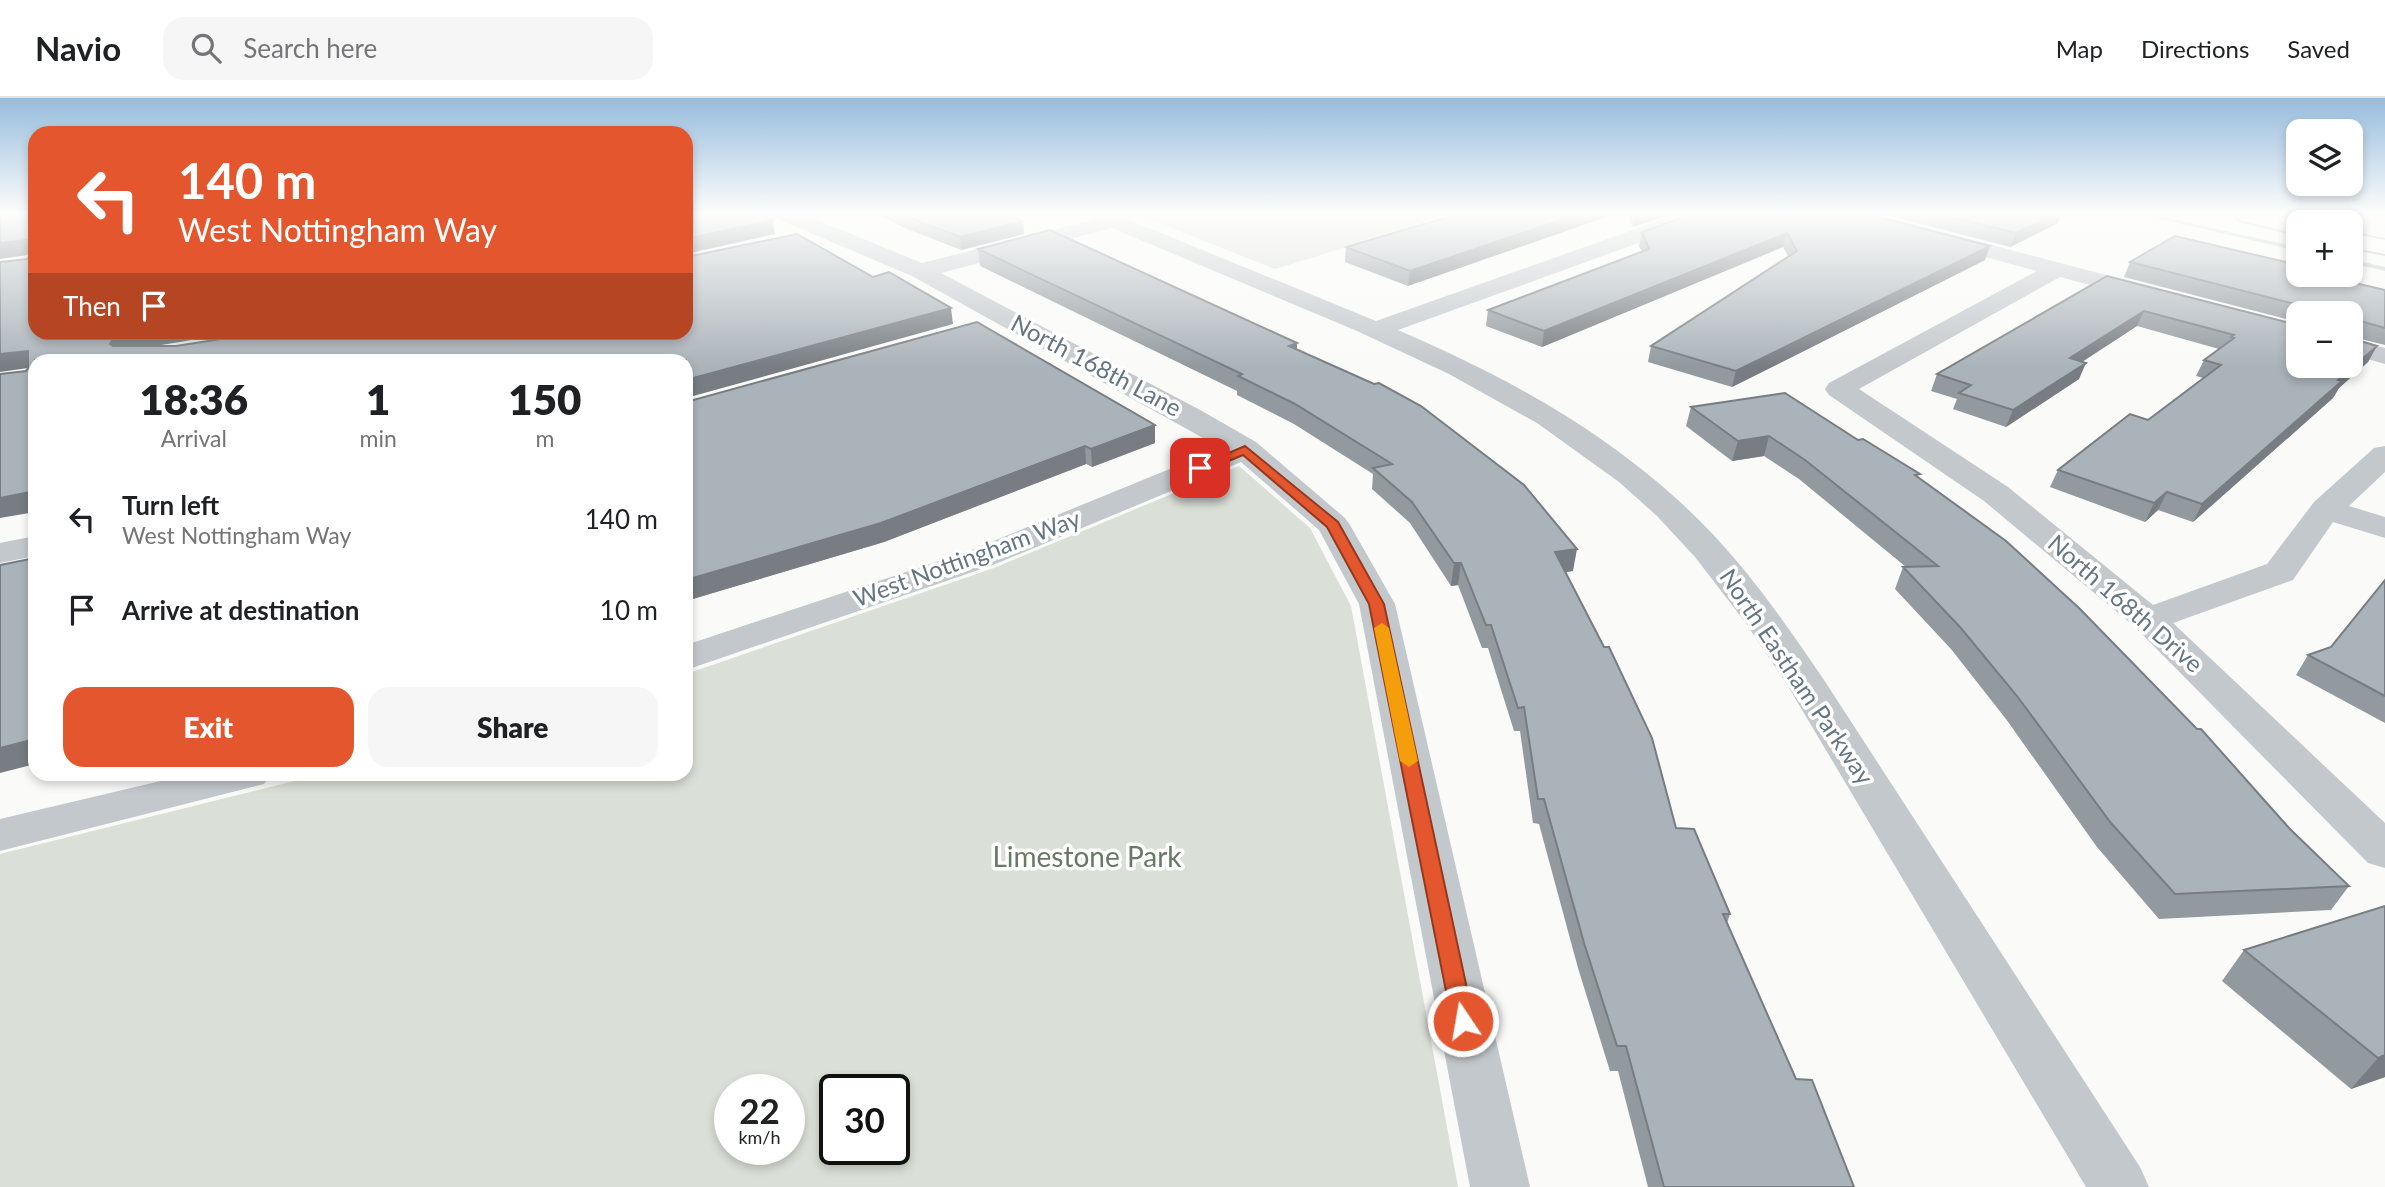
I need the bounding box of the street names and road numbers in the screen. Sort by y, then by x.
street label: North 168th Lane [1007,308,1187,422]
street label: West Nottingham Way [849,503,1084,612]
street label: North 168th Drive [2043,528,2209,678]
street label: North Eastham Parkway [1714,563,1881,790]

